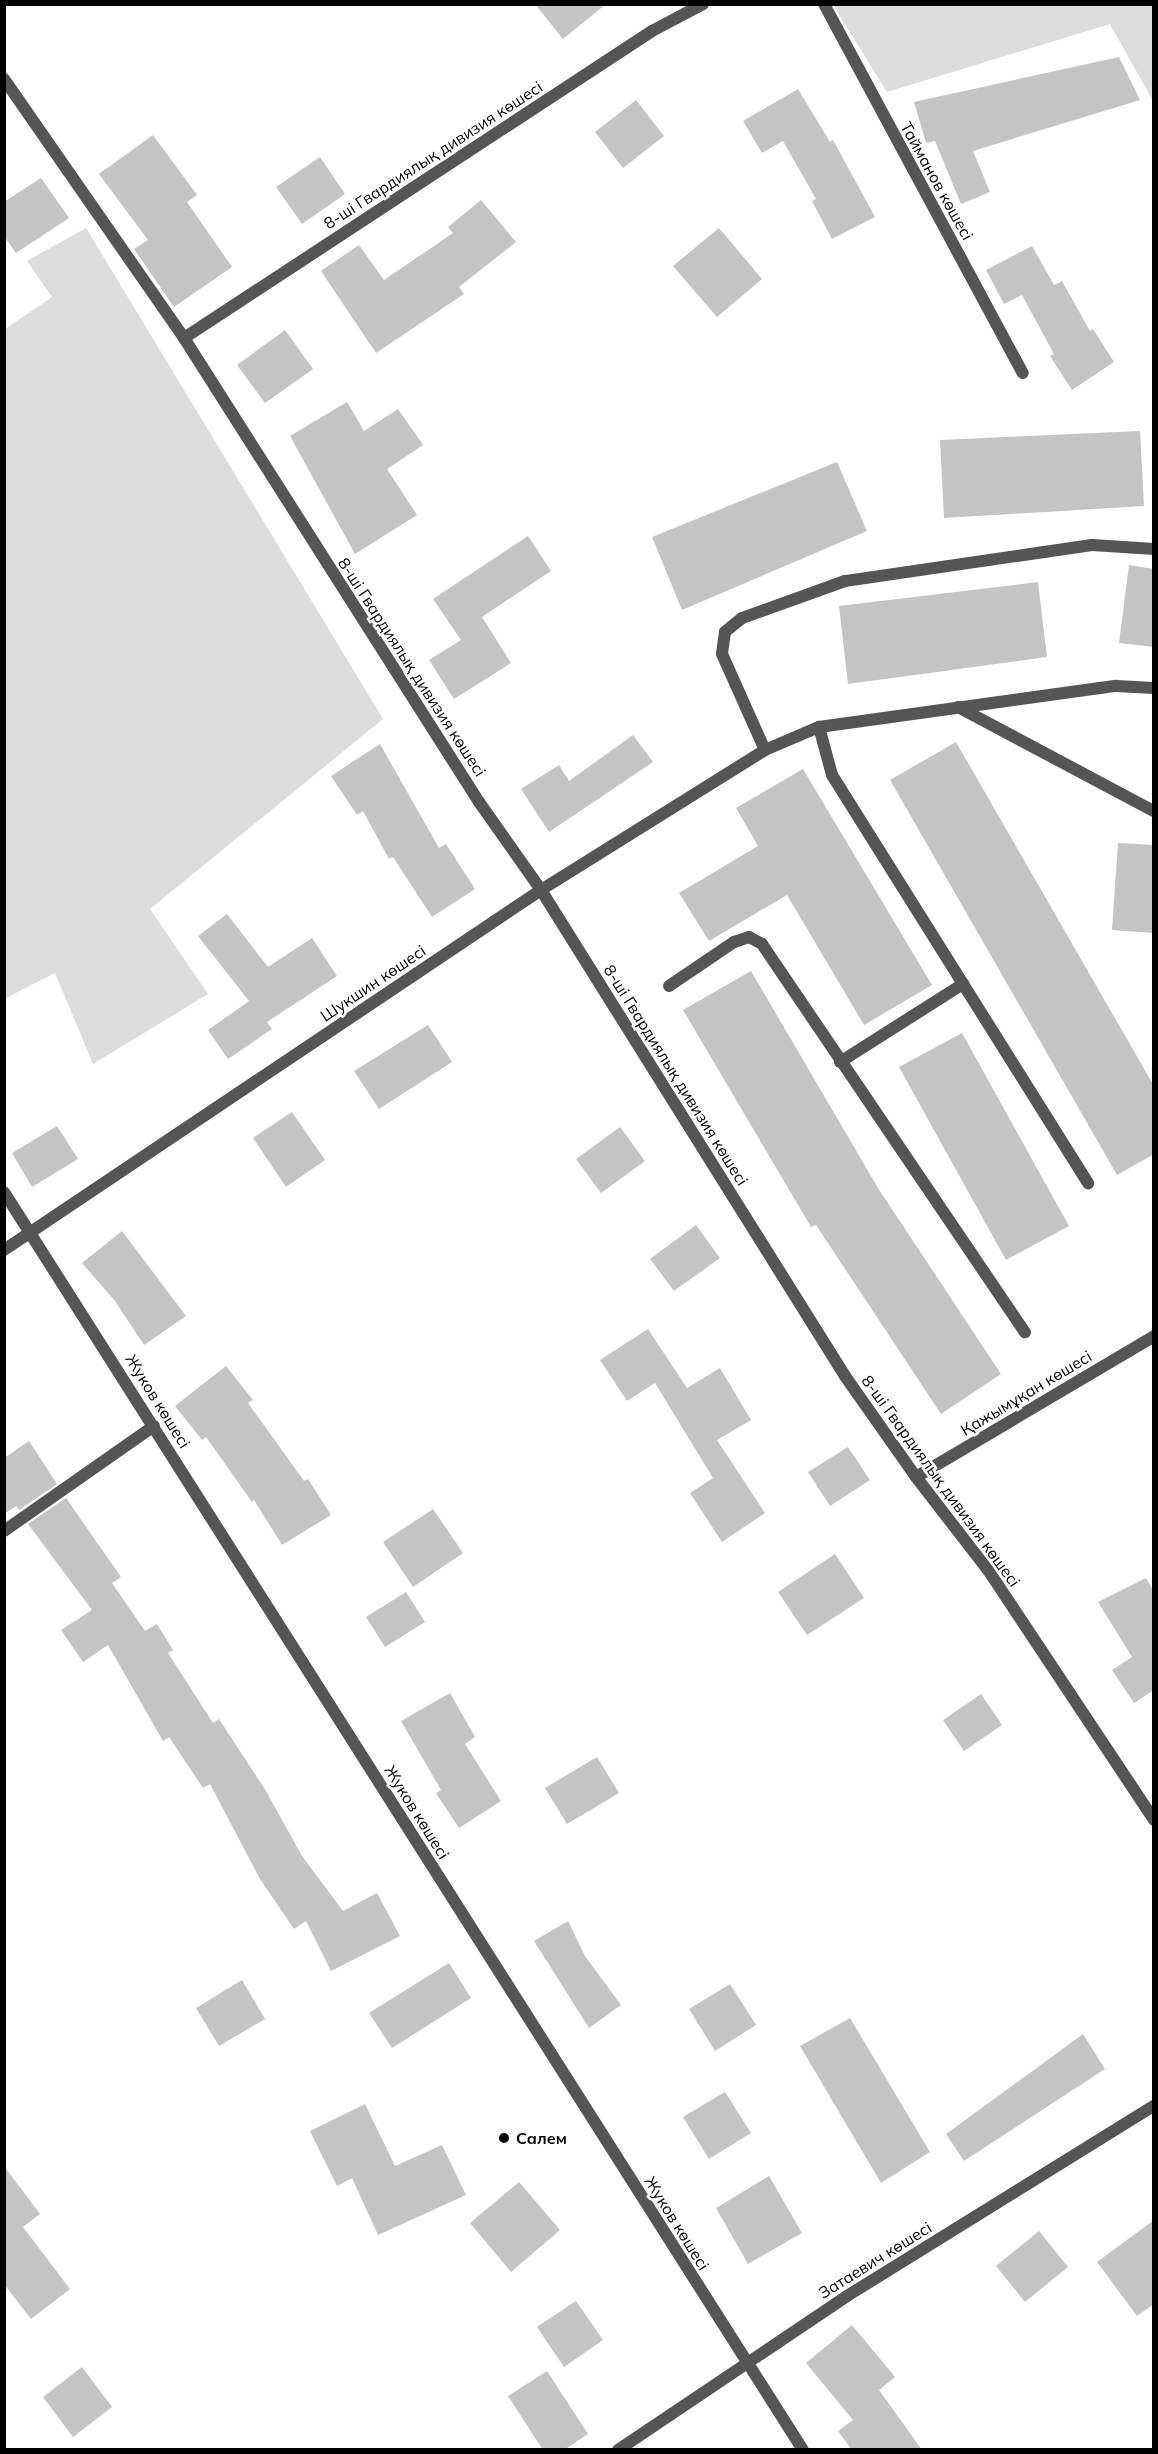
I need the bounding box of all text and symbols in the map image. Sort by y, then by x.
street label: 8-ші Гвардиялық дивизия көшесі [320,77,546,233]
street label: Тайманов көшесі [897,119,977,243]
street label: 8-ші Гвардиялық дивизия көшесі [334,554,490,780]
street label: Шукшин көшесі [317,941,429,1025]
street label: 8-ші Гвардиялық дивизия көшесі [600,961,752,1189]
street label: Қажымұқан көшесі [957,1346,1095,1440]
street label: Жуков көшесі [121,1350,195,1452]
street label: 8-ші Гвардиялық дивизия көшесі [858,1372,1024,1590]
street label: Жуков көшесі [380,1761,454,1863]
place label: Салем [516,2128,567,2148]
marker: Салем [497,2131,511,2145]
street label: Жуков көшесі [640,2172,714,2274]
street label: Затаевич көшесі [815,2218,935,2302]

